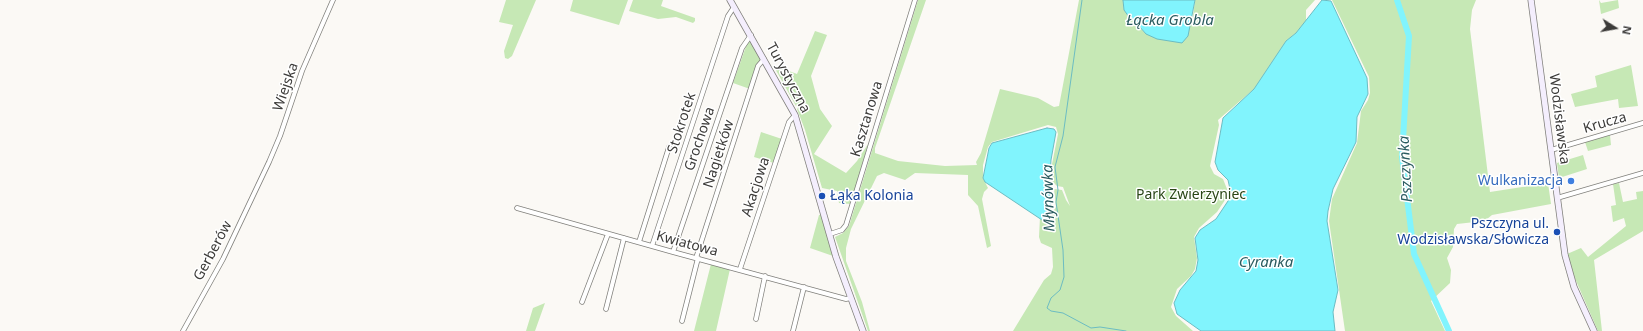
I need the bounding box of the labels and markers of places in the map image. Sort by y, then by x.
place label: Wulkanizacja [1478,173,1563,189]
marker: Wulkanizacja [1566,176,1576,186]
place label: Łąka Kolonia [830,188,913,204]
marker: Łąka Kolonia [817,191,827,201]
place label: Pszczyna ul. Wodzisławska/Słowicza [1397,216,1549,248]
marker: Pszczyna ul. Wodzisławska/Słowicza [1552,227,1562,237]

